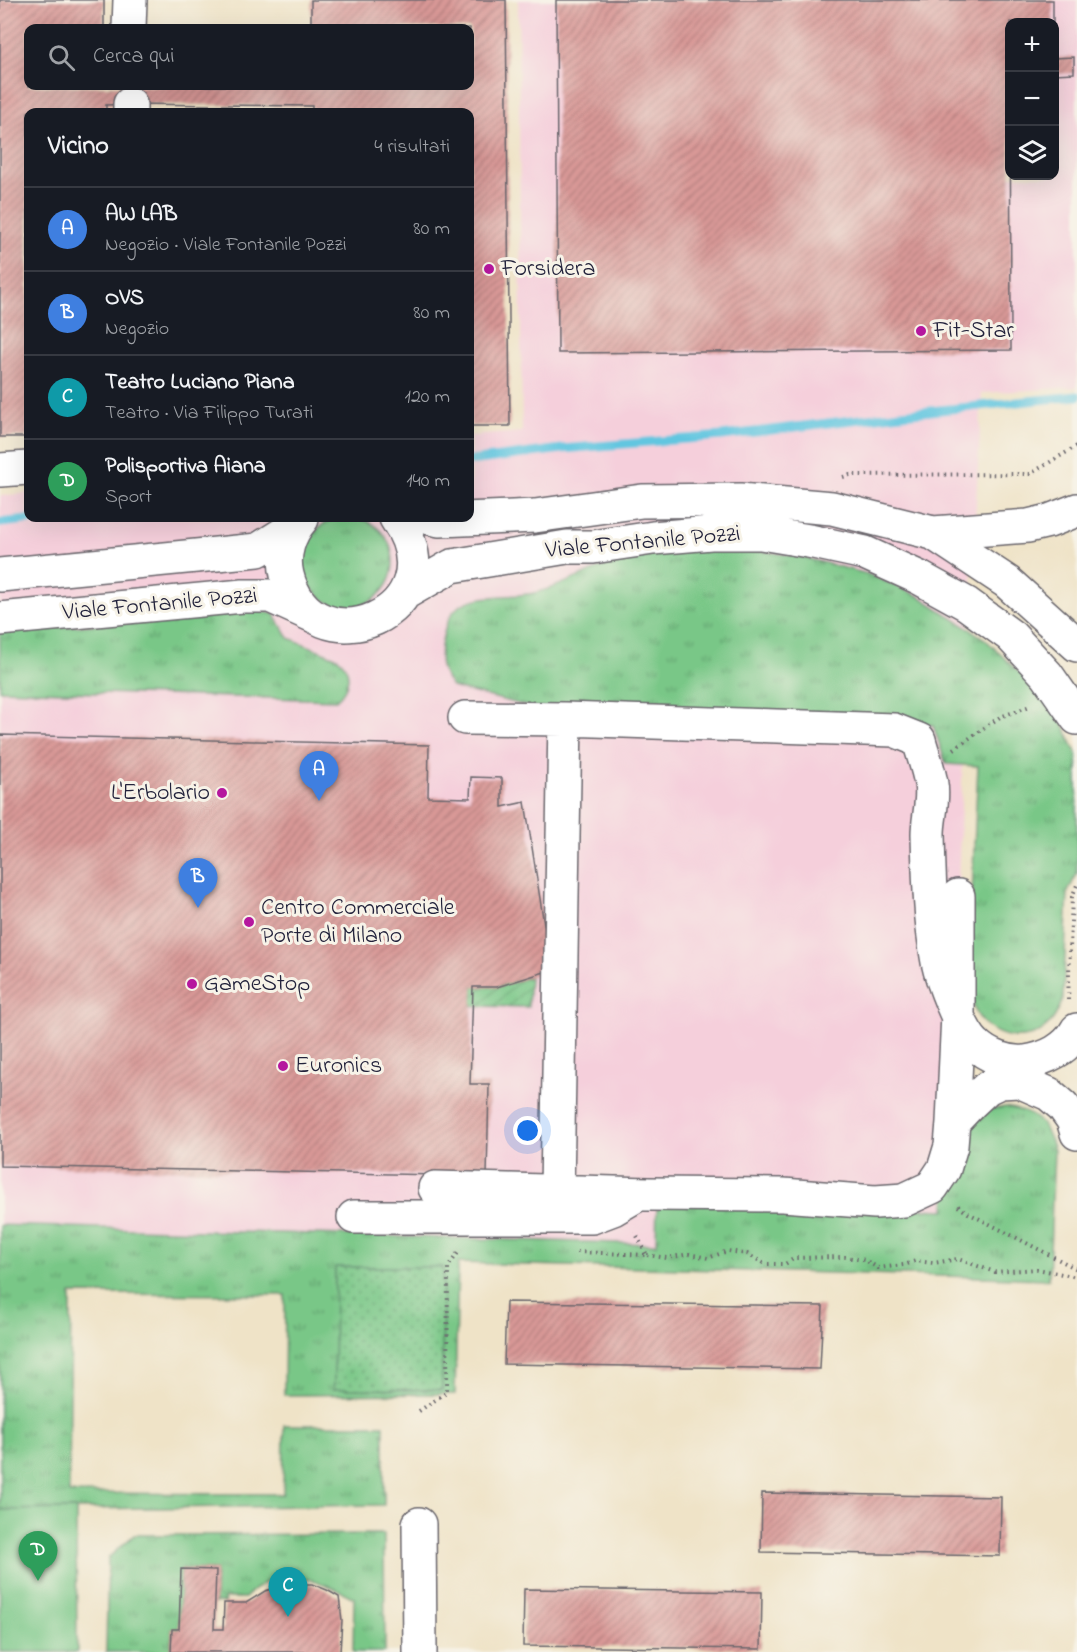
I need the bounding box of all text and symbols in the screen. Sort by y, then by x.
map controls [1005,18,1059,180]
button: + [1005,18,1059,72]
search box [24,24,474,90]
icon: search [45,41,78,74]
text: Cerca qui [93,41,175,73]
button: − [1005,72,1059,126]
button: layers [1005,126,1059,180]
text: Vicino [48,128,109,166]
text: 4 risultati [374,133,450,162]
text: AW LAB [105,199,178,231]
text: A [61,215,74,244]
text: 80 m [413,215,450,244]
text: Negozio · Viale Fontanile Pozzi [105,231,346,260]
place label: Forsidera [500,252,596,287]
marker: Forsidera [482,262,496,276]
text: OVS [105,283,144,315]
text: B [61,299,74,328]
text: 80 m [413,299,450,328]
place label: Fit-Star [932,314,1014,349]
text: Negozio [105,315,169,344]
marker: Fit-Star [914,324,928,338]
text: Teatro Luciano Piana [105,367,295,399]
text: C [62,383,73,412]
text: 120 m [405,383,450,412]
text: Teatro · Via Filippo Turati [105,399,313,428]
text: Polisportiva Aiana [105,451,266,483]
text: D [60,467,75,496]
text: 140 m [406,467,450,496]
text: Sport [105,483,152,512]
street label: Viale Fontanile Pozzi [543,517,742,569]
street label: Viale Fontanile Pozzi [60,579,259,631]
pin: A [300,752,338,801]
place label: L'Erbolario [111,776,210,811]
marker: L'Erbolario [215,786,229,800]
pin: B [178,858,218,908]
place label: Centro Commerciale Porte di Milano [261,891,455,954]
marker: Centro Commerciale Porte di Milano [242,915,256,929]
place label: GameStop [204,967,310,1002]
marker: GameStop [185,977,199,991]
place label: Euronics [295,1049,382,1084]
marker: Euronics [276,1059,290,1073]
your location [513,1116,542,1145]
pin: D [18,1532,57,1581]
pin: C [268,1568,308,1617]

